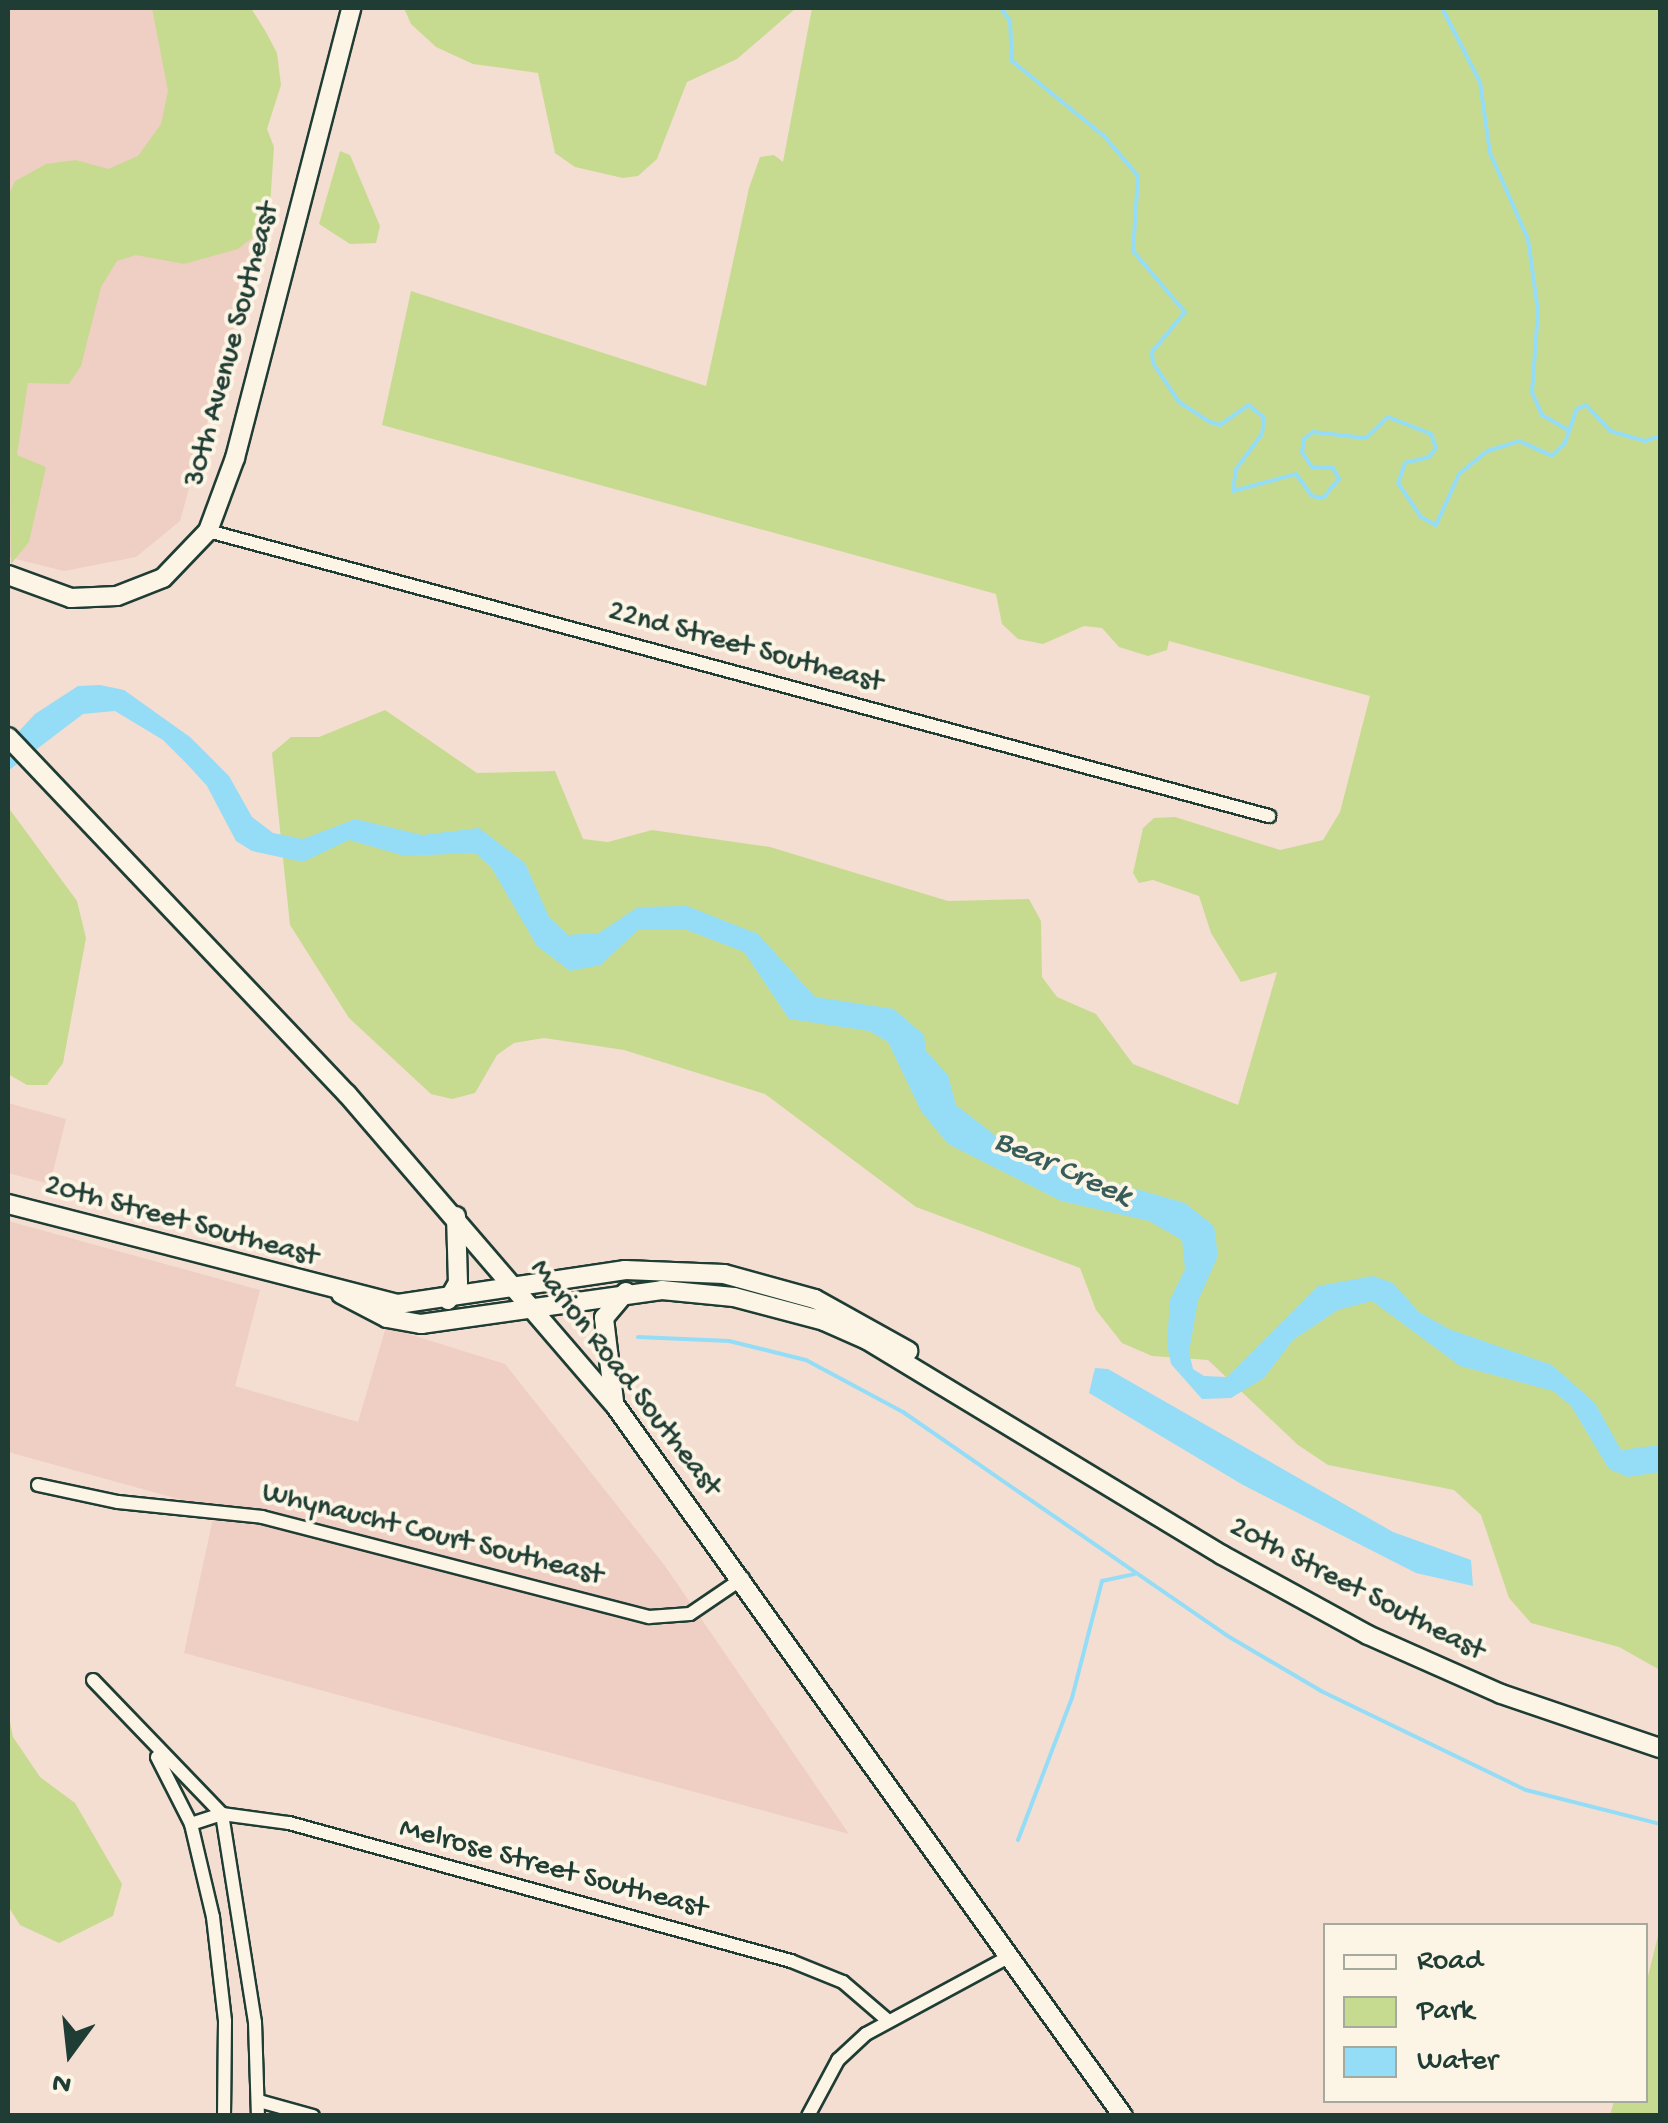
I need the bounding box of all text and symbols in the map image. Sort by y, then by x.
street label: 30th Avenue Southeast [179,199,289,491]
street label: 22nd Street Southeast [604,595,886,703]
water label: Bear Creek [988,1123,1136,1217]
street label: 20th Street Southeast [40,1169,322,1277]
street label: Marion Road Southeast [520,1253,728,1505]
street label: Whynaucht Court Southeast [258,1476,606,1596]
street label: 20th Street Southeast [1222,1511,1490,1671]
street label: Melrose Street Southeast [395,1812,711,1928]
legend [1323,1923,1648,2103]
text: Road [1417,1945,1483,1980]
text: Park [1417,1995,1474,2030]
north arrow [20,2003,120,2103]
text: Water [1417,2045,1498,2080]
text: N [49,2064,75,2101]

